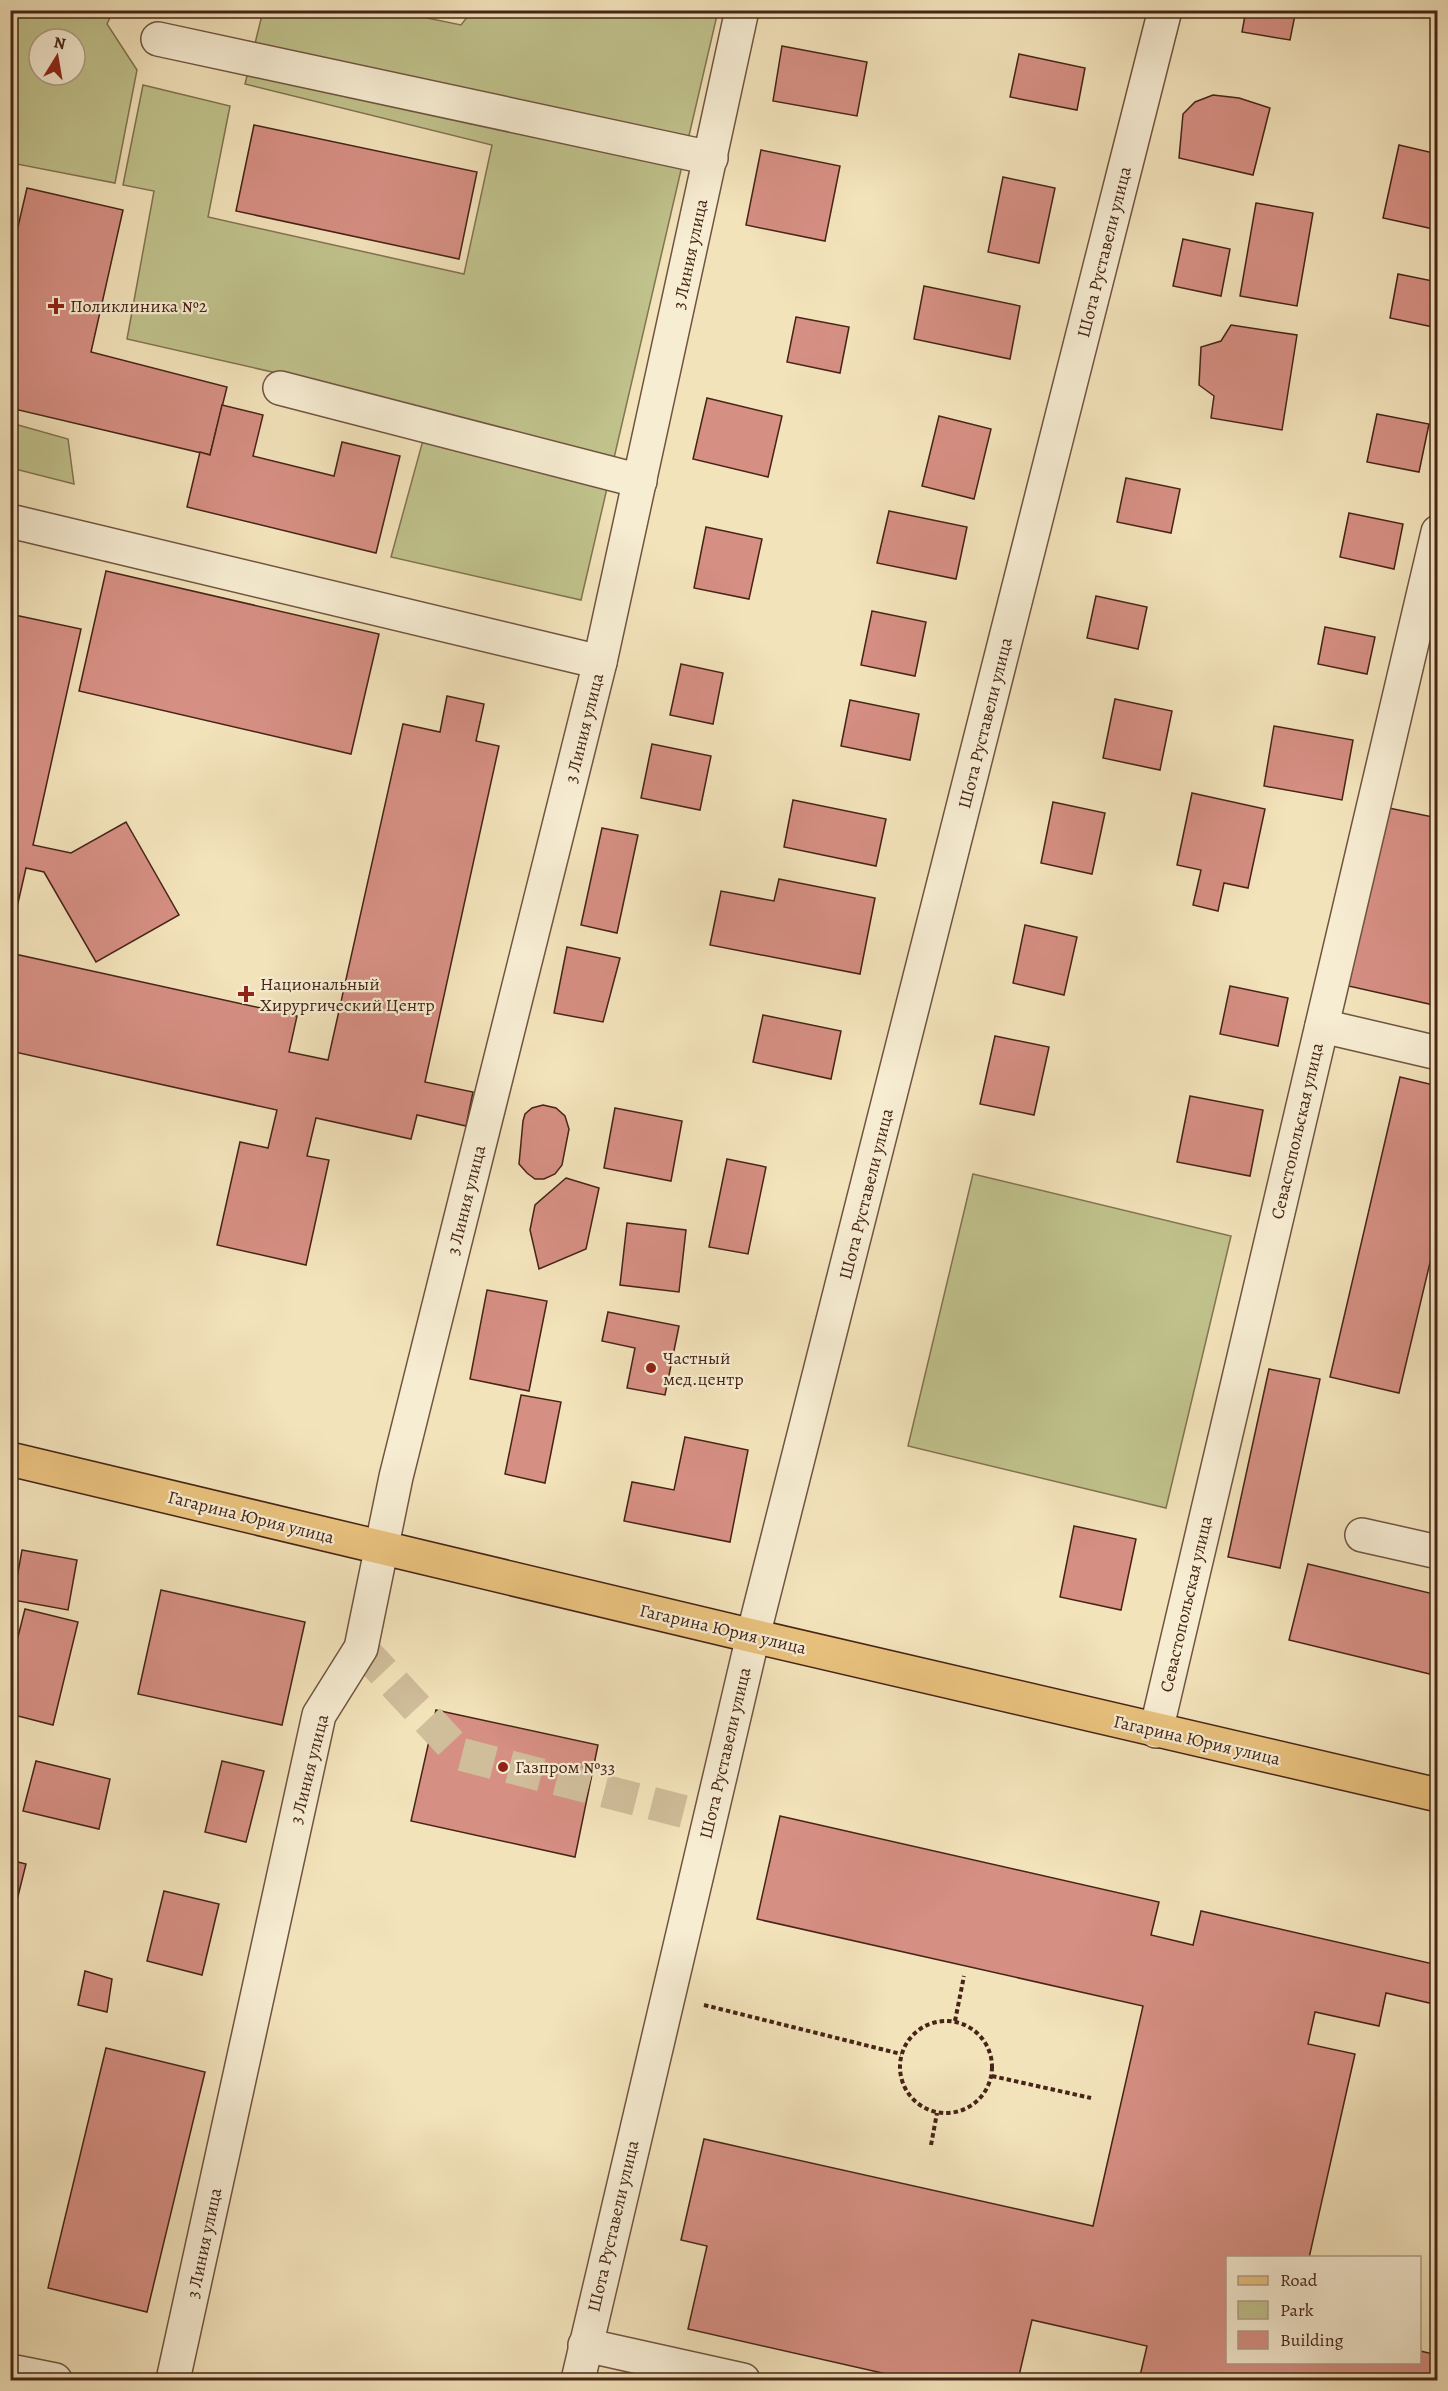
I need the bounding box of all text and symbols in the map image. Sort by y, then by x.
north arrow [27,27,87,87]
text: N [52,31,68,55]
street label: Шота Руставели улица [1071,163,1137,340]
street label: 3 Линия улица [667,196,714,311]
place label: Поликлиника №2 [70,294,208,318]
marker: Поликлиника №2 [47,297,65,315]
street label: Шота Руставели улица [952,634,1018,811]
street label: 3 Линия улица [559,670,609,785]
place label: Национальный Хирургический Центр [260,972,435,1017]
marker: Национальный Хирургический Центр [237,985,255,1003]
street label: Севастопольская улица [1265,1040,1329,1222]
street label: Шота Руставели улица [833,1105,899,1282]
street label: 3 Линия улица [441,1142,491,1257]
place label: Частный мед.центр [663,1346,744,1391]
marker: Частный мед.центр [644,1361,658,1375]
street label: Гагарина Юрия улица [165,1485,337,1549]
street label: Севастопольская улица [1154,1513,1218,1695]
street label: Гагарина Юрия улица [637,1598,809,1660]
street label: Шота Руставели улица [694,1664,757,1841]
street label: Гагарина Юрия улица [1111,1709,1283,1771]
street label: 3 Линия улица [284,1711,334,1826]
place label: Газпром №33 [515,1755,615,1779]
marker: Газпром №33 [496,1760,510,1774]
street label: Шота Руставели улица [582,2137,645,2314]
street label: 3 Линия улица [181,2185,228,2300]
legend [1226,2256,1421,2364]
text: Road [1280,2268,1318,2292]
text: Park [1280,2298,1314,2322]
text: Building [1280,2328,1344,2352]

